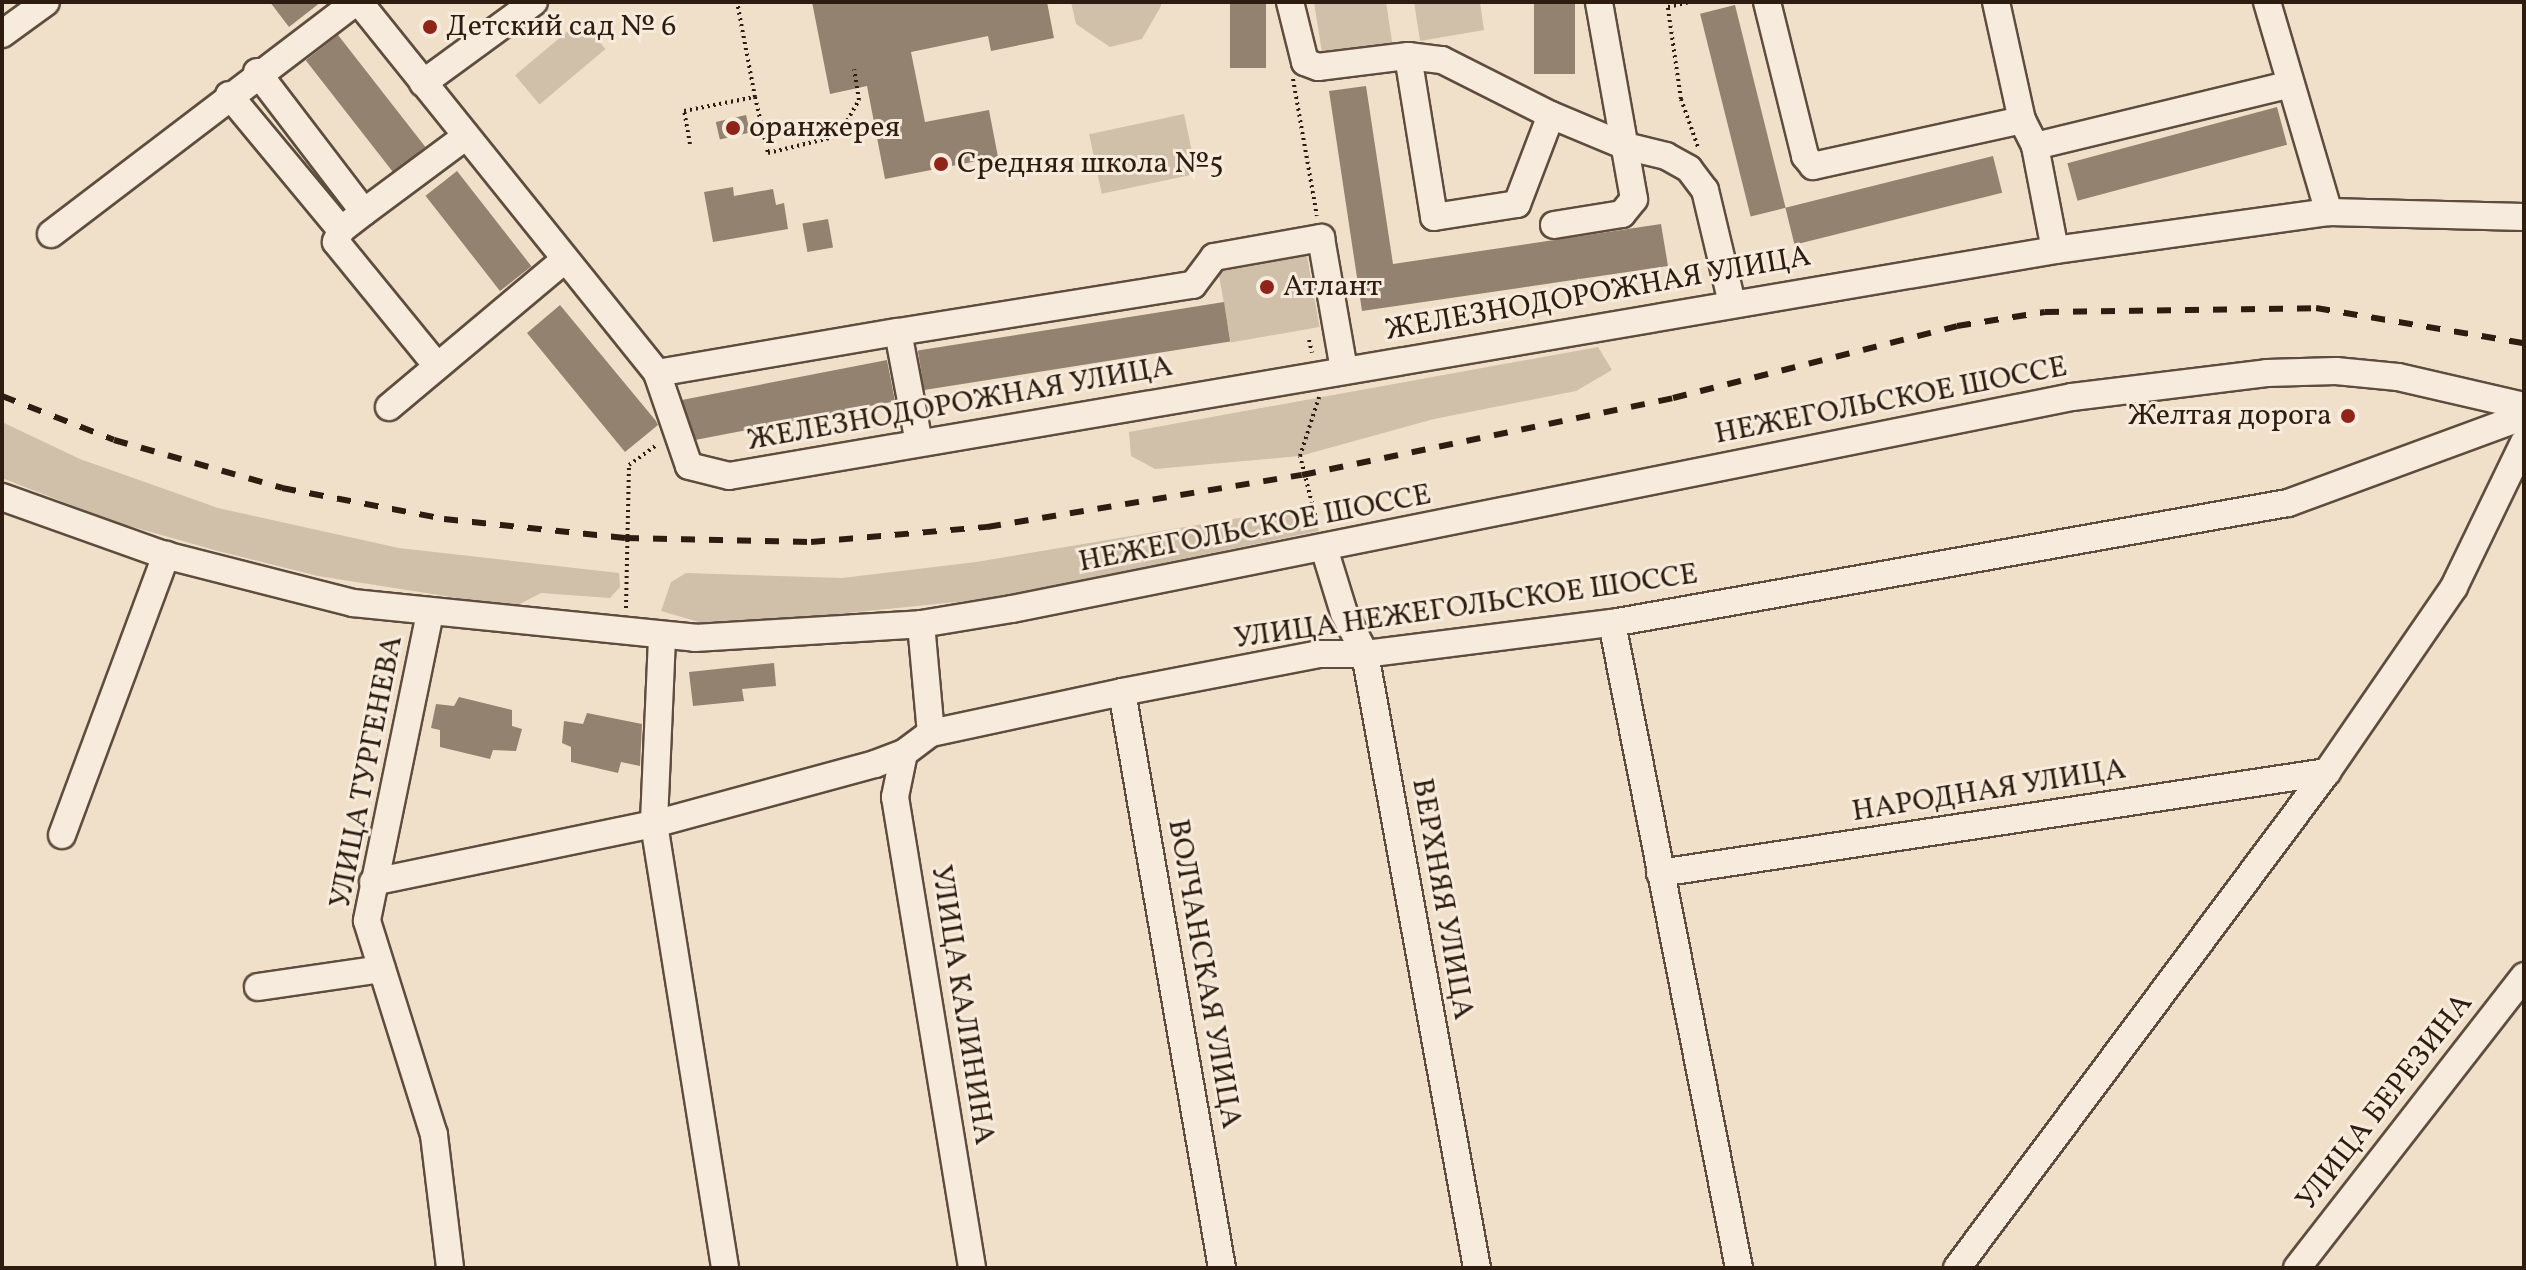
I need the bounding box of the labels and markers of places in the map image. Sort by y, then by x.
place label: Детский сад № 6 [446,9,676,45]
marker: Детский сад № 6 [421,18,439,36]
place label: оранжерея [749,110,900,146]
marker: оранжерея [724,119,742,137]
place label: Средняя школа №5 [957,146,1224,182]
marker: Средняя школа №5 [932,155,950,173]
place label: Атлант [1283,269,1382,305]
marker: Атлант [1258,278,1276,296]
place label: Желтая дорога [2128,398,2332,434]
marker: Желтая дорога [2339,407,2357,425]

